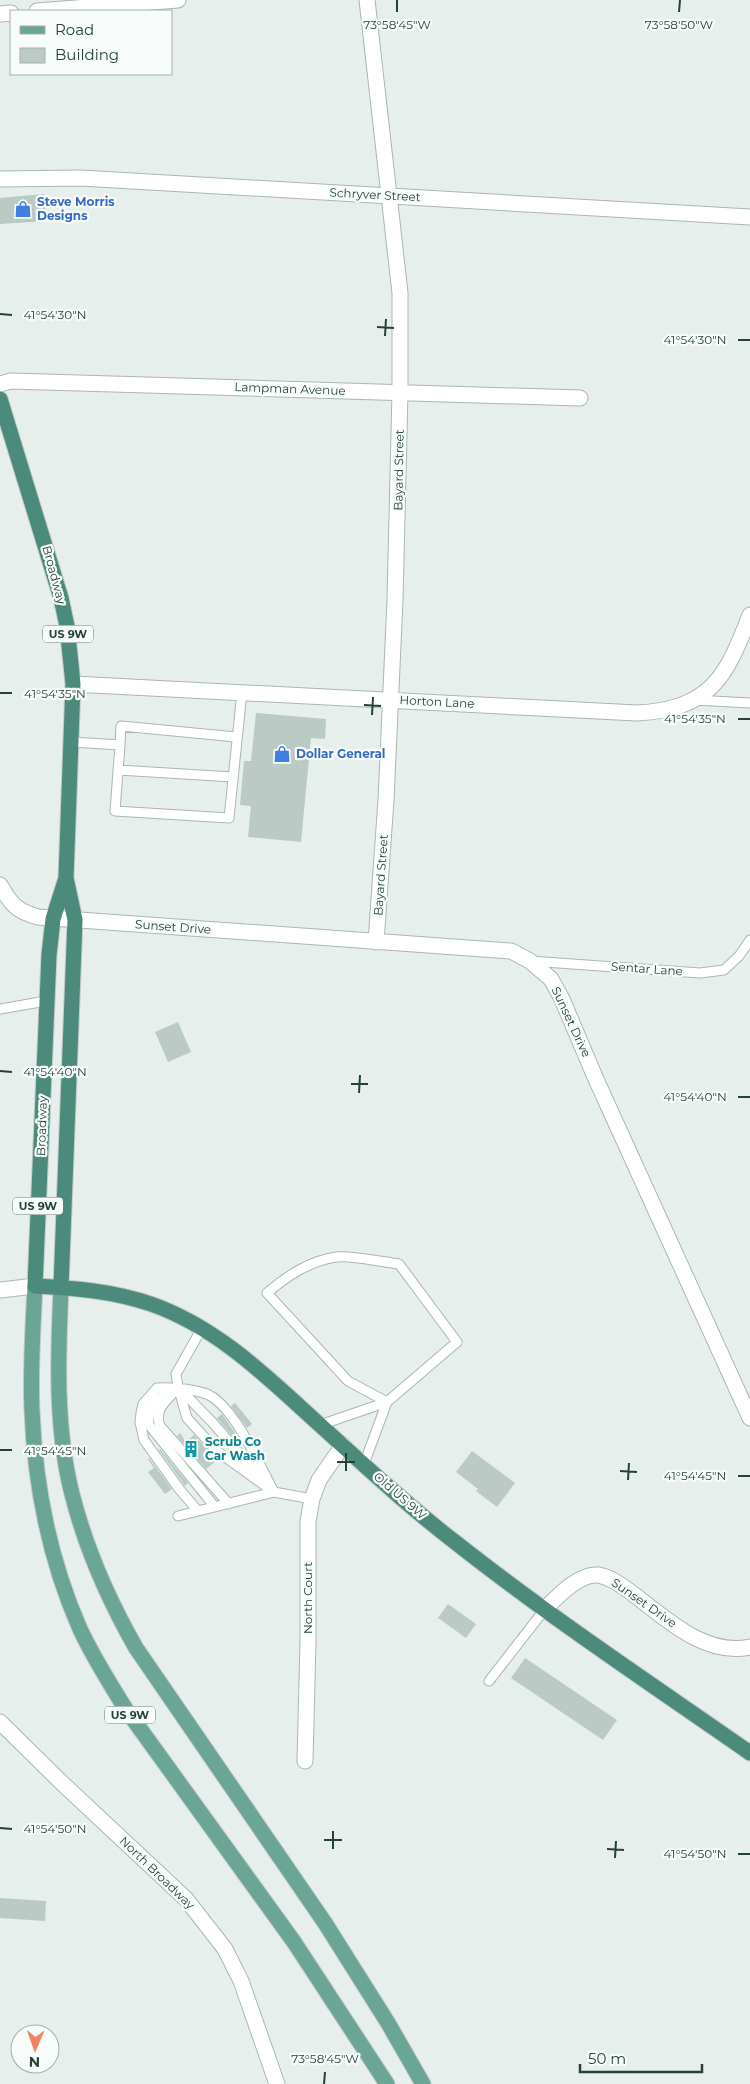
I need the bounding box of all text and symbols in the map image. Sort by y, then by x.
legend [10,10,172,75]
text: 73°58'45"W [363,17,431,32]
text: 73°58'50"W [645,17,713,32]
text: Road [55,20,94,39]
text: Building [55,45,119,64]
street label: Schryver Street [329,185,421,204]
place label: Steve Morris Designs [37,194,115,223]
shop icon: Steve Morris Designs [13,199,33,219]
text: 41°54'30"N [23,307,87,322]
text: 41°54'30"N [663,332,727,347]
street label: Lampman Avenue [234,379,346,398]
street label: Bayard Street [390,429,407,511]
street label: Broadway [39,544,70,606]
road number: US 9W [43,626,93,642]
text: 41°54'35"N [24,686,86,701]
street label: Horton Lane [399,692,475,711]
text: 41°54'35"N [664,711,726,726]
shop icon: Dollar General [272,744,292,764]
place label: Dollar General [296,746,385,761]
street label: Bayard Street [370,834,391,916]
street label: Sunset Drive [135,916,212,937]
street label: Sentar Lane [611,959,683,978]
street label: Sunset Drive [549,984,594,1059]
text: 41°54'40"N [23,1064,87,1079]
text: 41°54'40"N [663,1089,727,1104]
street label: Broadway [33,1095,50,1156]
road number: US 9W [13,1198,63,1214]
place label: Scrub Co Car Wash [205,1434,265,1463]
building icon: Scrub Co Car Wash [181,1439,201,1459]
text: 41°54'45"N [24,1443,86,1458]
text: 41°54'45"N [664,1468,726,1483]
street label: Old US 9W [371,1469,430,1523]
street label: North Court [300,1562,315,1634]
street label: Sunset Drive [609,1575,680,1631]
road number: US 9W [105,1706,155,1724]
text: 41°54'50"N [23,1821,87,1836]
street label: North Broadway [117,1833,198,1913]
text: 41°54'50"N [663,1846,727,1861]
north arrow [10,2024,60,2074]
scale bar [580,2042,702,2074]
text: 50 m [588,2049,626,2068]
text: 73°58'45"W [291,2051,359,2066]
text: N [29,2053,41,2071]

